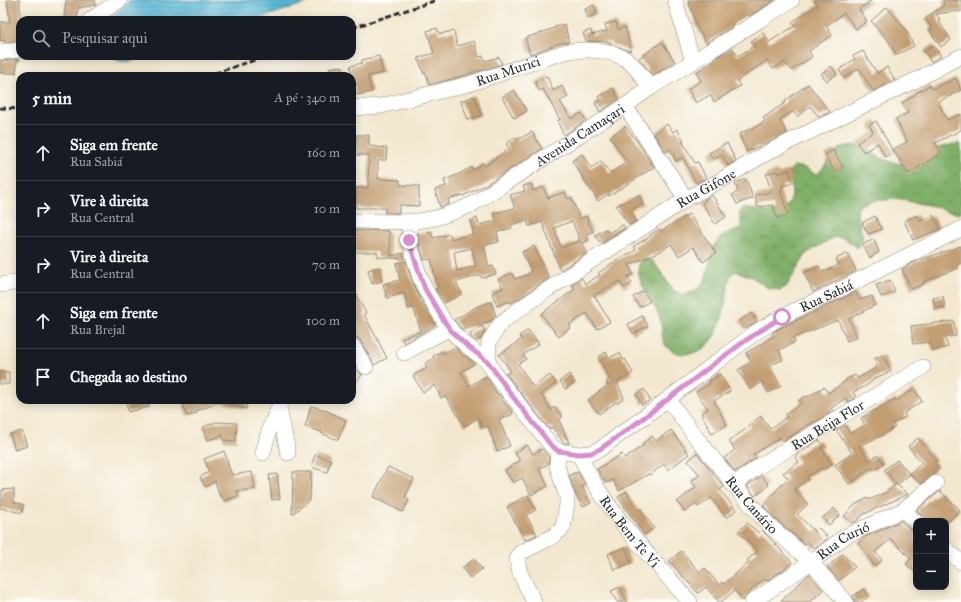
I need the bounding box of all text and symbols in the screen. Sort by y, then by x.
search box [16,16,356,60]
icon: search [30,27,52,49]
text: Pesquisar aqui [62,29,148,47]
street label: Rua Murici [474,53,543,90]
text: 5 min [32,88,72,109]
text: A pé · 340 m [274,90,340,106]
street label: Avenida Camaçari [531,100,628,171]
text: Siga em frente [70,136,158,154]
icon: ahead [32,142,54,164]
text: 160 m [307,145,340,161]
text: Rua Sabiá [70,154,123,170]
street label: Rua Gifone [673,165,739,212]
text: Vire à direita [70,192,148,210]
icon: right [32,198,54,220]
text: 10 m [314,201,340,217]
text: Rua Central [70,210,134,226]
route end [400,231,418,249]
text: Vire à direita [70,248,148,266]
icon: right [32,254,54,276]
text: 70 m [312,257,340,273]
text: Rua Central [70,266,134,282]
street label: Rua Sabiá [797,276,856,316]
text: Siga em frente [70,304,158,322]
route start [773,308,791,326]
icon: ahead [32,310,54,332]
text: 100 m [306,313,340,329]
text: Rua Brejal [70,322,125,338]
icon: arrive [32,366,54,388]
text: Chegada ao destino [70,368,187,386]
street label: Rua Beija Flor [788,396,868,454]
street label: Rua Canário [722,473,781,538]
street label: Rua Bem Te Vi [596,493,663,571]
street label: Rua Curió [813,518,872,564]
map controls [913,518,949,590]
button: + [913,518,949,554]
button: − [913,554,949,590]

